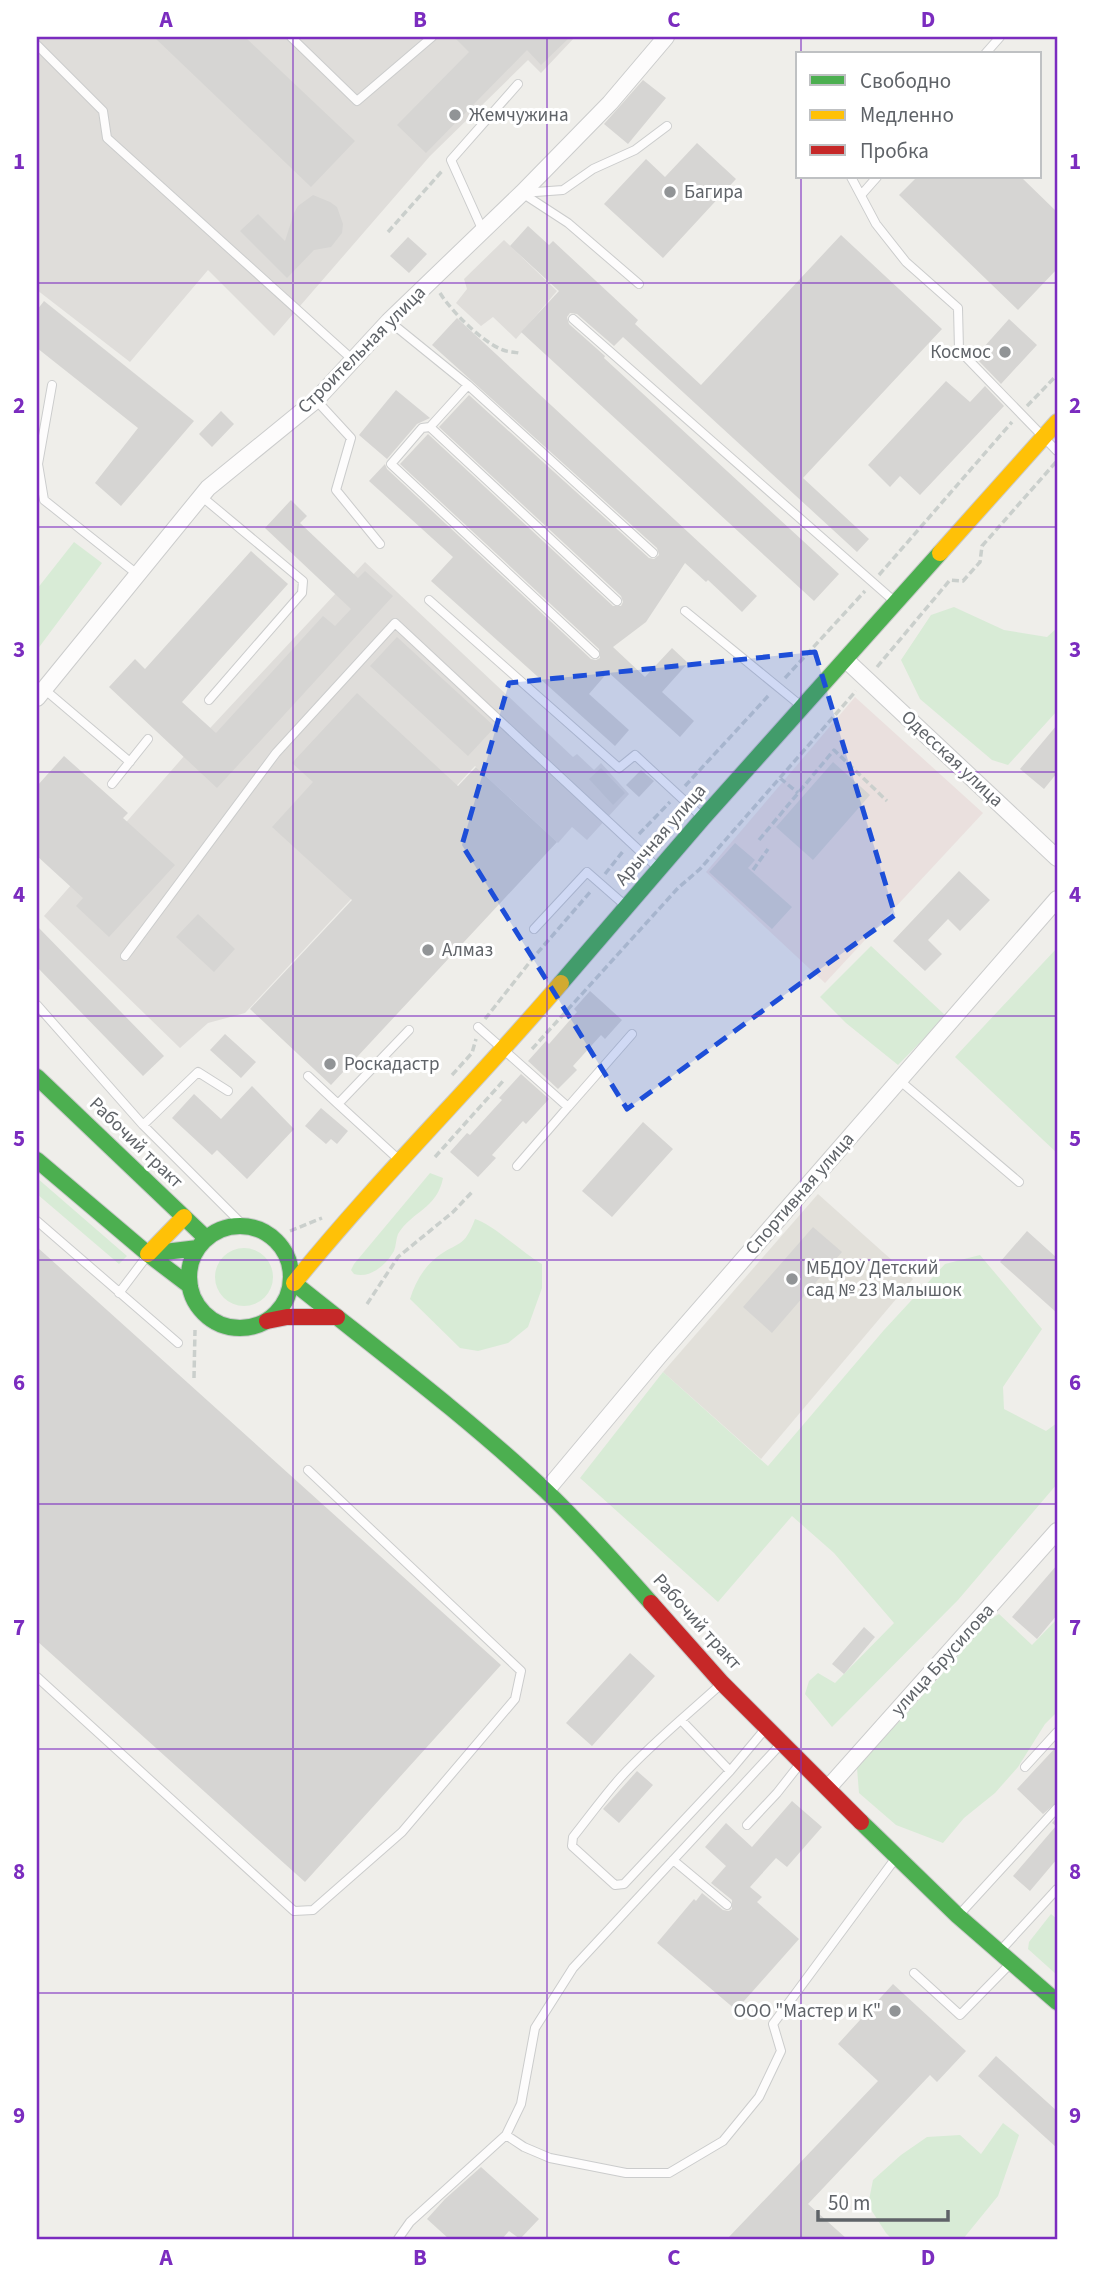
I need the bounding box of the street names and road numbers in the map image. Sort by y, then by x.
street label: Строительная улица [292,280,432,420]
street label: Одесская улица [895,704,1009,814]
street label: Арычная улица [609,778,713,892]
street label: Рабочий тракт [83,1091,189,1195]
street label: Спортивная улица [739,1127,861,1261]
street label: Рабочий тракт [646,1568,748,1676]
street label: улица Брусилова [885,1598,1001,1722]

